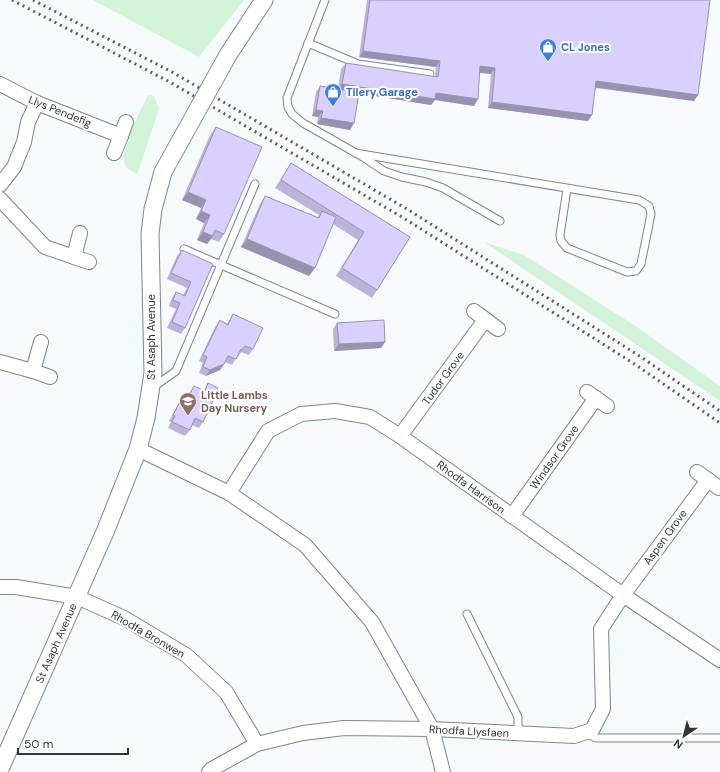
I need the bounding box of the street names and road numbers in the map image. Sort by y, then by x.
street label: Llys Pendefig [27,92,93,130]
street label: St Asaph Avenue [144,294,158,380]
street label: Tudor Grove [419,349,467,407]
street label: Windsor Grove [527,422,581,492]
street label: Rhodfa Harrison [434,457,508,517]
street label: Aspen Grove [640,506,690,568]
street label: St Asaph Avenue [32,601,80,685]
street label: Rhodfa Bronwen [109,607,187,661]
street label: Rhodfa Llysfaen [429,722,509,740]

